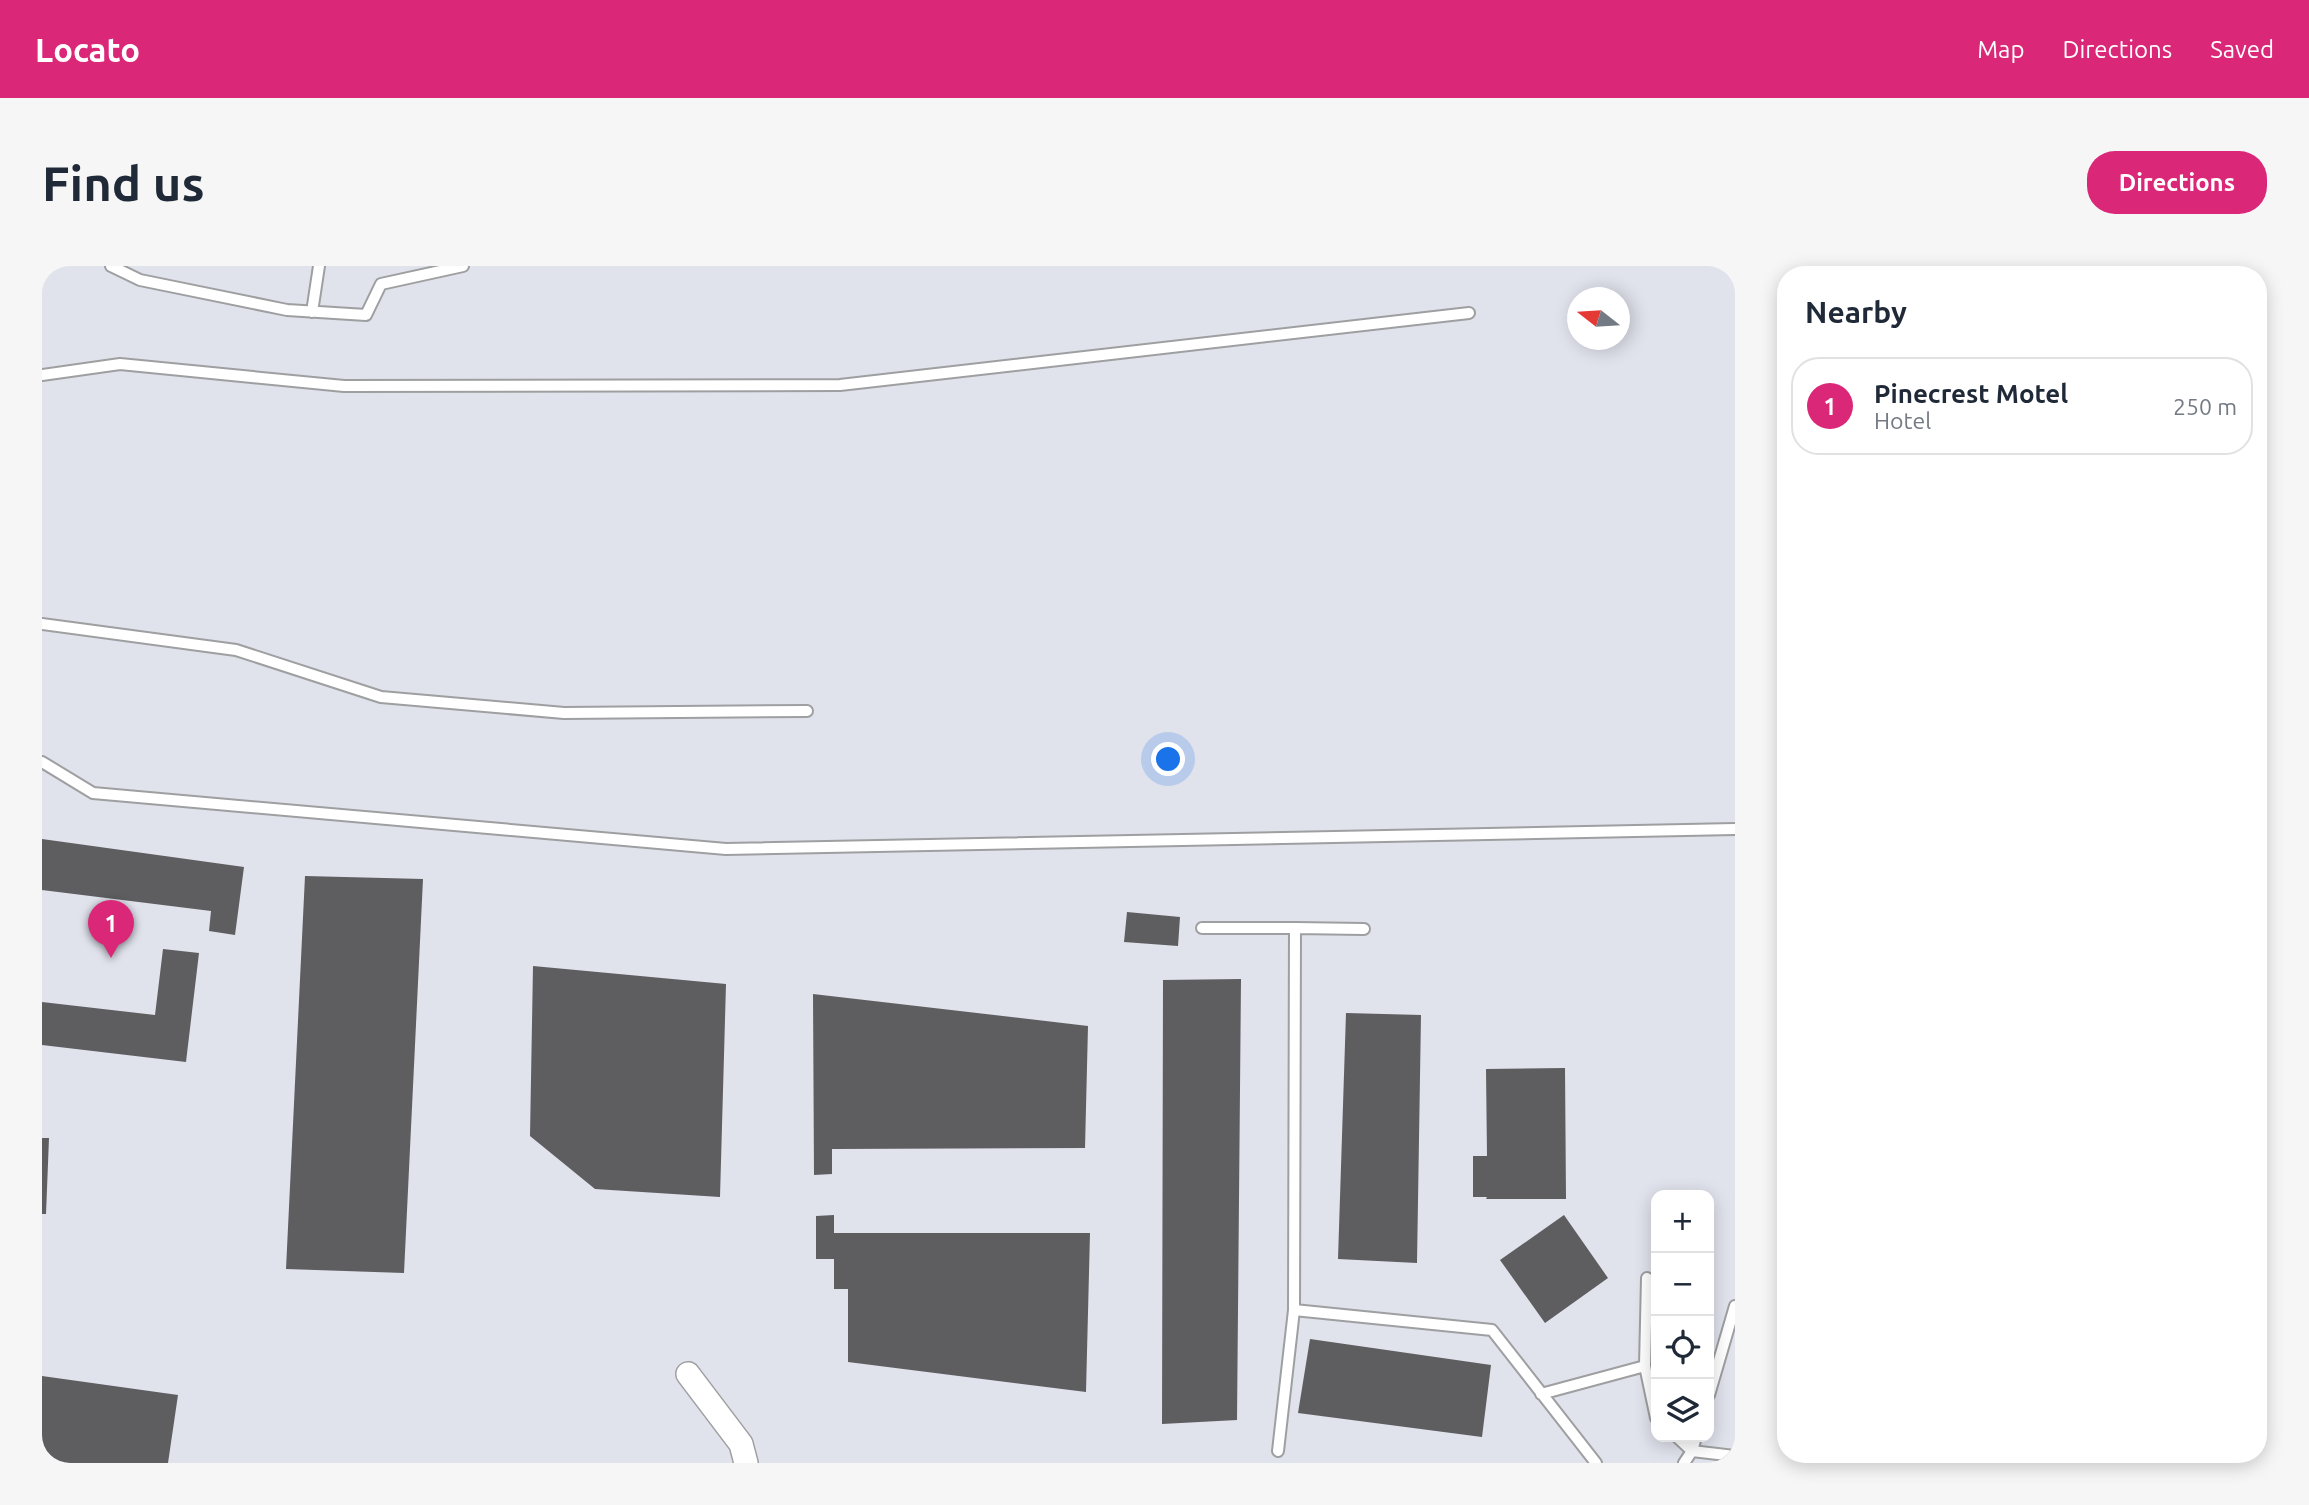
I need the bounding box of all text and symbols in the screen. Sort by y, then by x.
text: Locato [35,31,140,68]
text: Map [1977,36,2024,63]
text: Directions [2062,36,2172,63]
text: Saved [2210,36,2274,63]
button: Directions [2087,151,2267,214]
text: Find us [42,155,205,210]
north arrow [1567,287,1630,350]
text: Nearby [1805,295,1907,329]
text: Pinecrest Motel [1874,379,2068,408]
text: 1 [1824,394,1836,419]
text: 250 m [2173,394,2237,419]
text: Hotel [1874,408,1931,433]
your location [1151,742,1185,776]
pin: 1 [88,900,134,958]
map controls [1651,1190,1714,1442]
button: + [1651,1190,1714,1253]
button: − [1651,1253,1714,1316]
button: locate [1651,1316,1714,1379]
button: layers [1651,1379,1714,1442]

